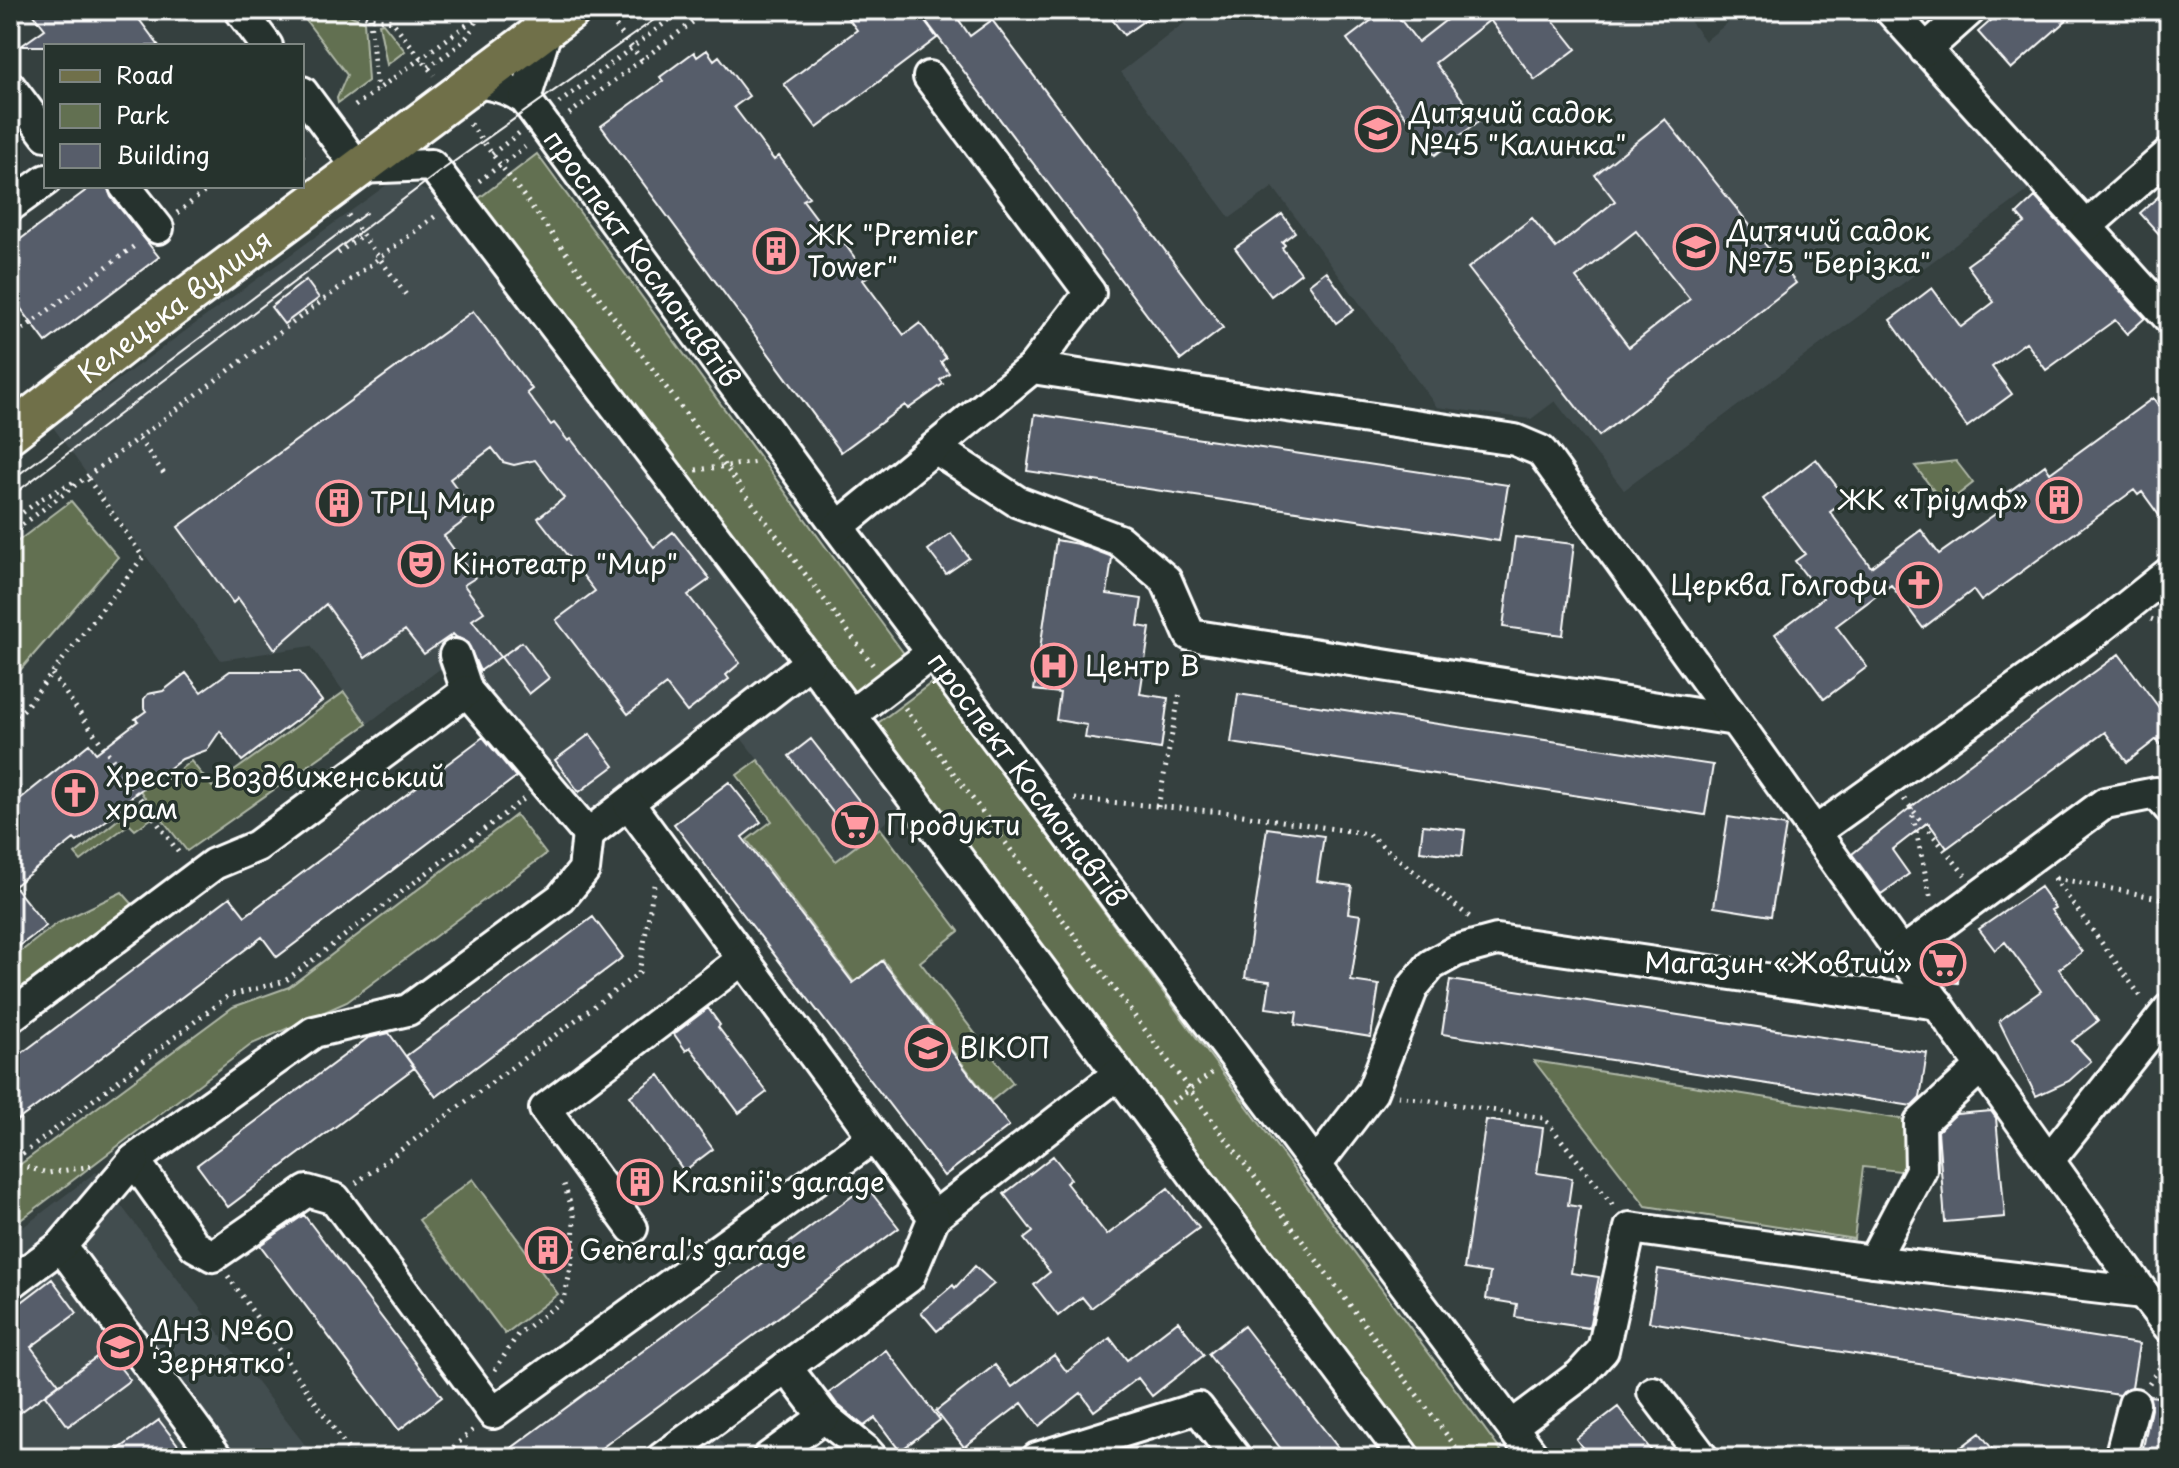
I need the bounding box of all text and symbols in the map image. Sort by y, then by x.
legend [44,44,304,188]
text: Road [116,56,174,92]
place label: Дитячий садок №45 "Калинка" [1408,90,1626,165]
text: Park [116,96,170,132]
school or university icon: Дитячий садок №45 "Калинка" [1354,105,1402,153]
street label: проспект Космонавтів [534,120,752,396]
text: Building [116,136,210,172]
place label: Дитячий садок №75 "Берізка" [1726,208,1931,283]
place label: ЖК "Premier Tower" [806,212,978,287]
street label: Келецька вулиця [68,218,280,393]
school or university icon: Дитячий садок №75 "Берізка" [1672,223,1720,271]
building icon: ЖК "Premier Tower" [752,227,800,275]
building icon: ЖК «Тріумф» [2035,476,2083,524]
place label: ЖК «Тріумф» [1837,477,2028,520]
building icon: ТРЦ Мир [315,479,363,527]
place label: ТРЦ Мир [370,480,496,523]
theatre icon: Кінотеатр "Мир" [397,540,445,588]
place label: Кінотеатр "Мир" [452,541,678,584]
church icon: Церква Голгофи [1895,561,1943,609]
place label: Церква Голгофи [1670,562,1888,605]
street label: проспект Космонавтів [918,641,1139,916]
hospital icon: Центр В [1030,642,1078,690]
place label: Центр В [1085,643,1199,686]
place label: Хресто-Воздвиженський храм [106,754,445,829]
church icon: Хресто-Воздвиженський храм [51,769,99,817]
supermarket icon: Продукти [831,801,879,849]
place label: Продукти [886,802,1020,845]
supermarket icon: Магазин «Жовтий» [1919,939,1967,987]
place label: Магазин «Жовтий» [1644,940,1912,983]
school or university icon: ВІКОП [904,1024,952,1072]
place label: ВІКОП [959,1025,1051,1068]
building icon: Krasnii's garage [616,1158,664,1206]
place label: Krasnii's garage [671,1159,885,1202]
building icon: General's garage [524,1226,572,1274]
place label: General's garage [579,1227,806,1270]
place label: ДНЗ №60 'Зернятко' [150,1308,294,1383]
school or university icon: ДНЗ №60 'Зернятко' [96,1323,144,1371]

